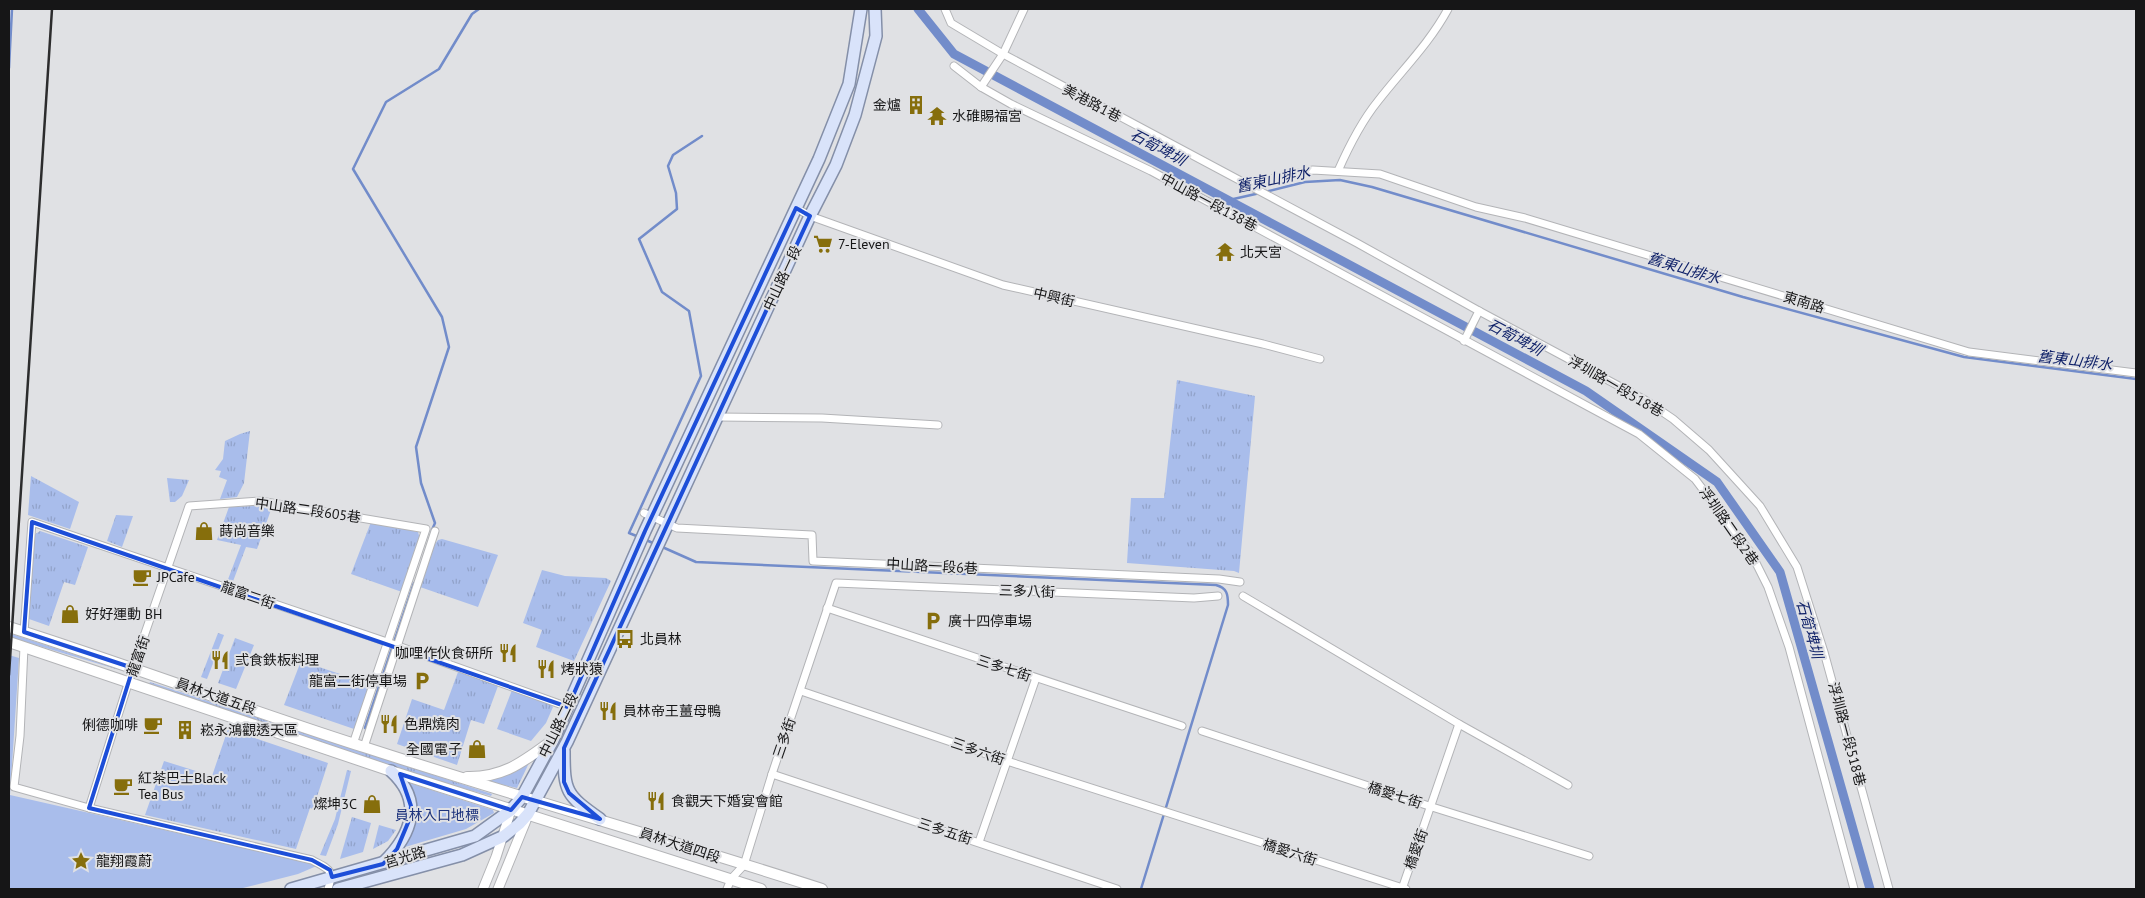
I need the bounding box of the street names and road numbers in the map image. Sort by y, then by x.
street label: 美港路1巷 [1060,80,1124,126]
street label: 中山路一段138巷 [1158,169,1260,235]
street label: 中山路一段 [759,242,805,314]
street label: 中興街 [1032,284,1076,310]
street label: 東南路 [1781,287,1827,317]
street label: 浮圳路一段518巷 [1565,351,1667,421]
street label: 浮圳路二段2巷 [1695,483,1763,569]
street label: 中山路二段605巷 [254,494,362,526]
street label: 中山路一段6巷 [886,555,978,577]
street label: 龍富二街 [219,577,277,613]
street label: 三多八街 [999,581,1055,601]
street label: 龍富街 [123,633,153,679]
street label: 三多七街 [975,651,1033,685]
street label: 員林大道五段 [173,674,259,718]
street label: 浮圳路一段518巷 [1824,680,1870,788]
street label: 中山路二段 [535,690,581,760]
street label: 三多街 [769,715,799,761]
street label: 三多六街 [949,733,1007,769]
street label: 橋愛七街 [1366,778,1424,812]
street label: 三多五街 [916,814,974,848]
street label: 員林大道四段 [637,823,723,867]
street label: 橋愛街 [1400,826,1432,872]
street label: 橋愛六街 [1261,835,1319,869]
street label: 莒光路 [382,842,428,872]

